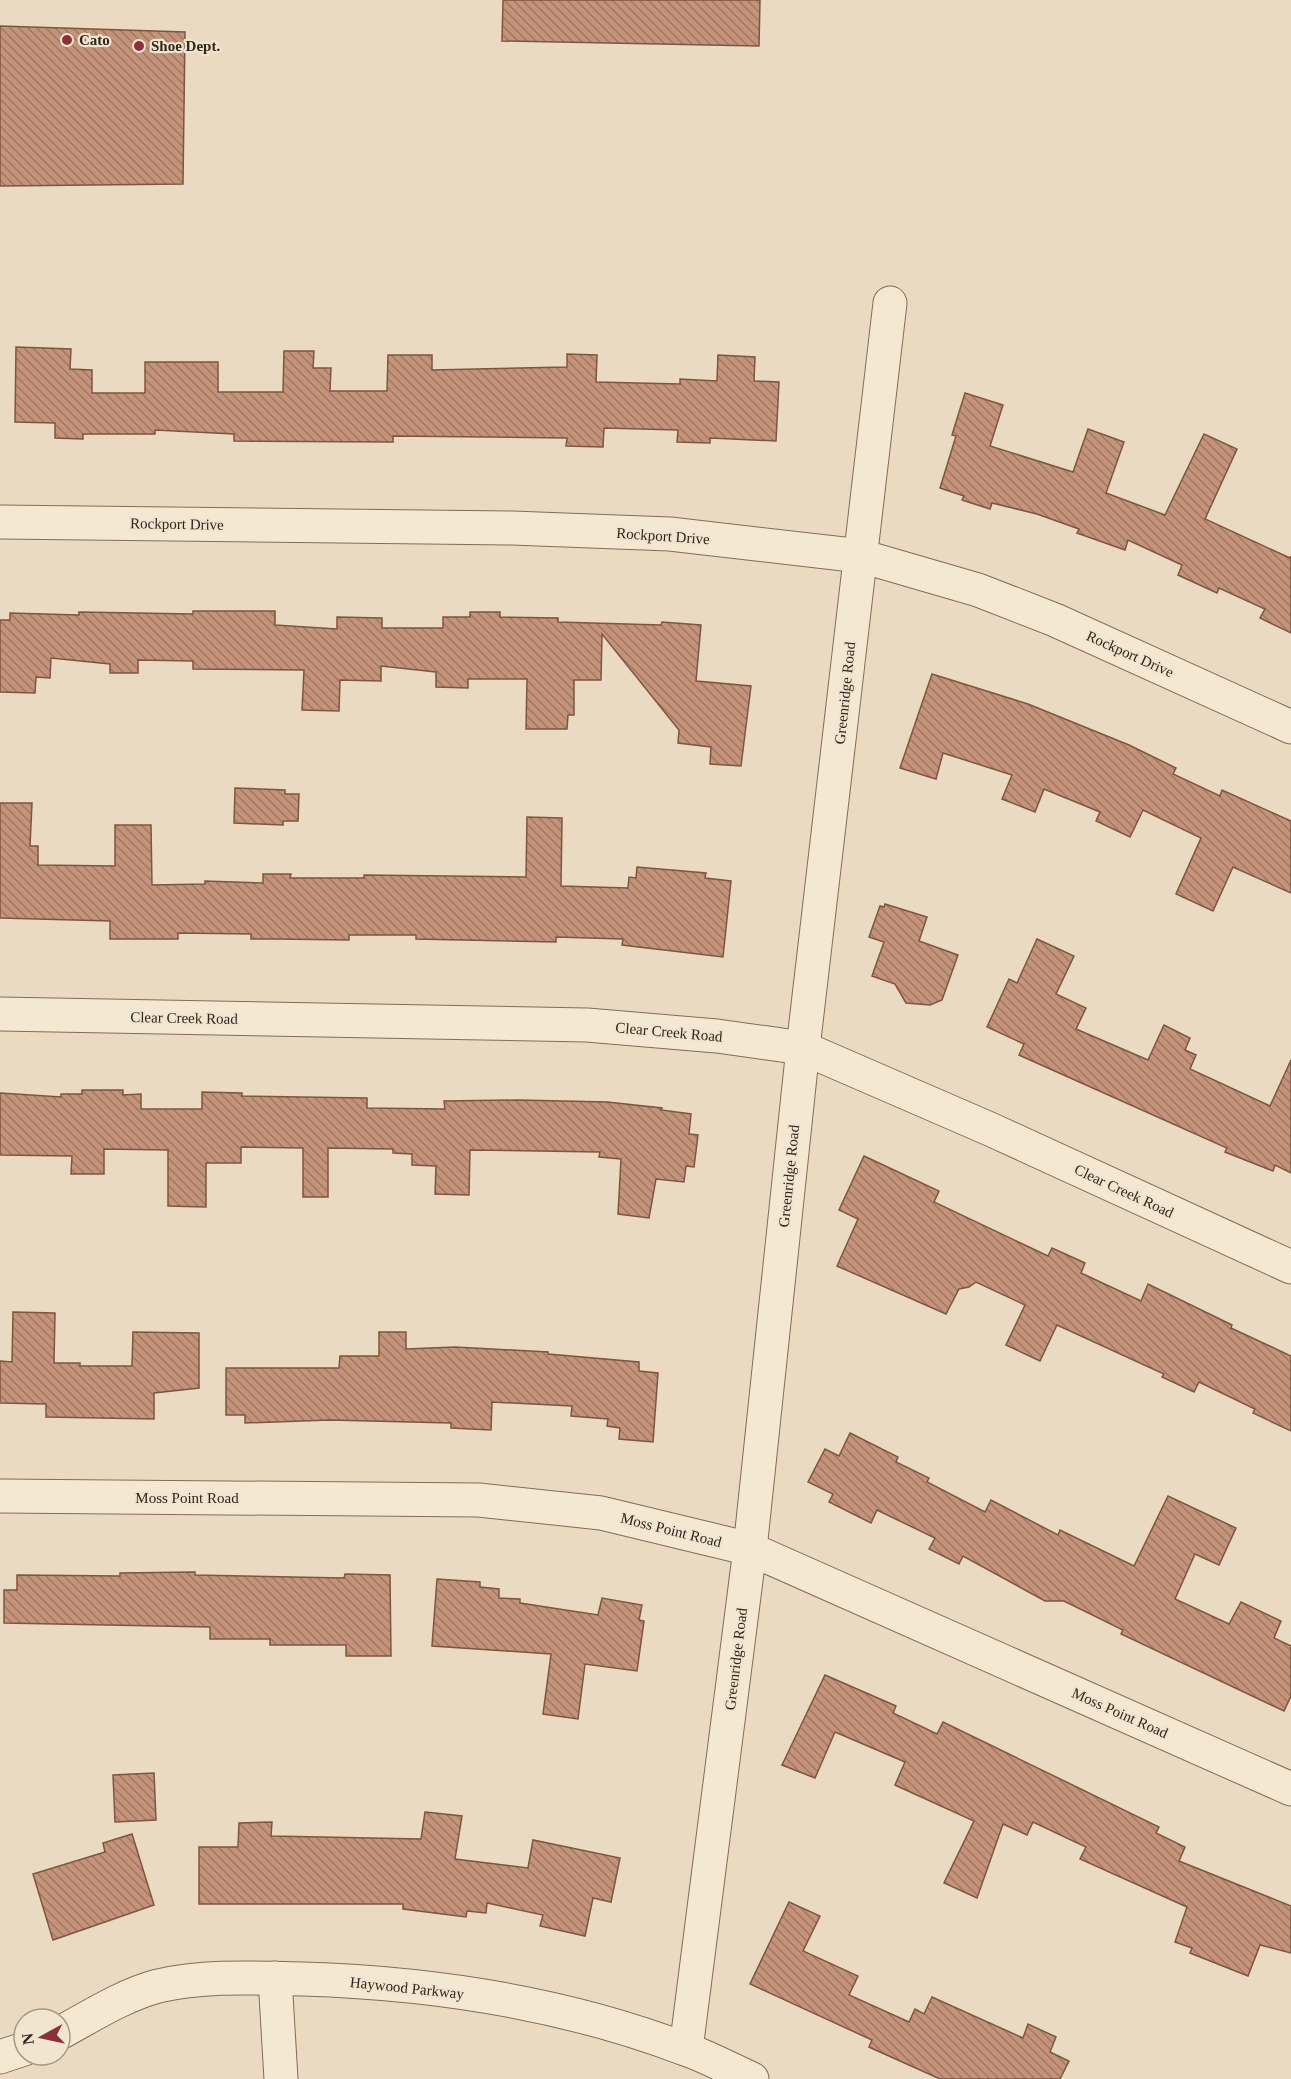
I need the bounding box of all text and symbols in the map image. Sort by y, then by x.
place label: Cato [79,32,110,48]
marker: Cato [60,33,74,47]
place label: Shoe Dept. [151,38,220,54]
marker: Shoe Dept. [132,39,146,53]
street label: Rockport Drive [130,515,224,533]
street label: Rockport Drive [616,525,711,547]
street label: Rockport Drive [1084,628,1176,681]
street label: Greenridge Road [832,641,858,745]
street label: Clear Creek Road [130,1009,238,1027]
street label: Clear Creek Road [615,1019,724,1045]
street label: Greenridge Road [776,1124,802,1228]
street label: Clear Creek Road [1072,1161,1177,1221]
street label: Moss Point Road [135,1490,239,1506]
street label: Moss Point Road [619,1510,724,1550]
street label: Greenridge Road [722,1606,750,1711]
street label: Moss Point Road [1070,1685,1171,1742]
street label: Haywood Parkway [349,1974,465,2002]
north arrow [12,2007,72,2067]
text: N [18,2032,37,2046]

